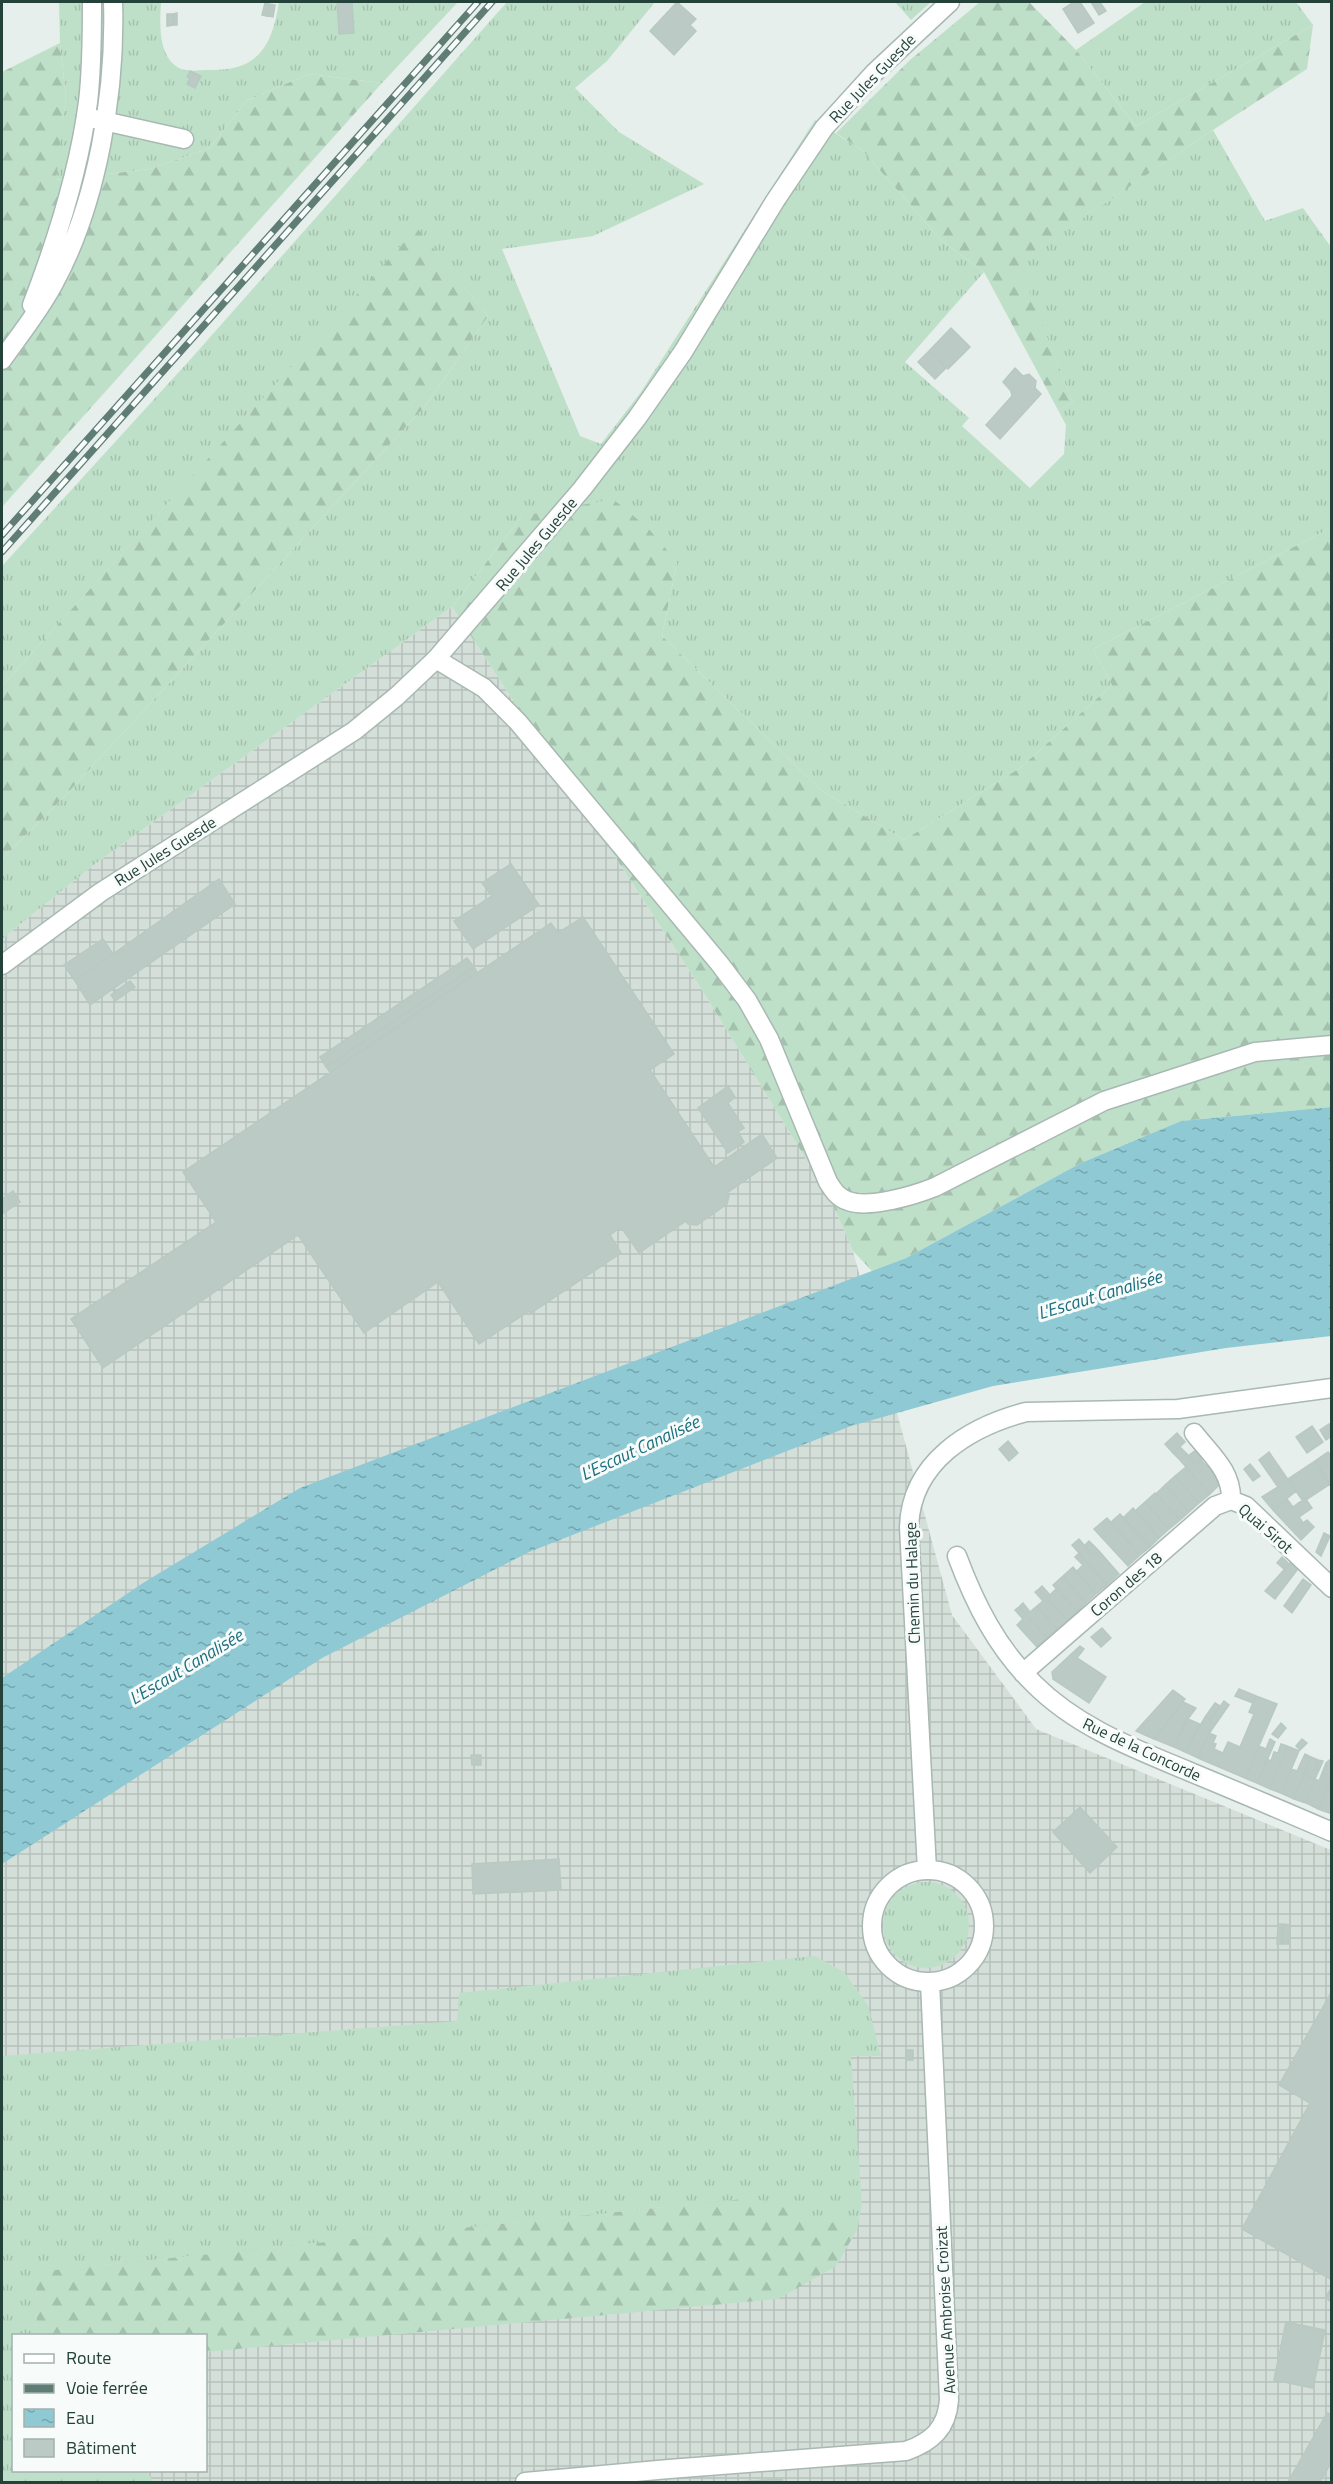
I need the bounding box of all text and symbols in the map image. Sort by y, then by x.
street label: Rue Jules Guesde [823,28,921,128]
street label: Rue Jules Guesde [489,492,583,596]
street label: Rue Jules Guesde [109,810,221,892]
water label: L'Escaut Canalisée [1034,1262,1167,1326]
water label: L'Escaut Canalisée [576,1407,705,1487]
street label: Quai Sirot [1233,1497,1299,1559]
street label: Chemin du Halage [898,1522,926,1644]
street label: Coron des 18 [1085,1546,1167,1622]
water label: L'Escaut Canalisée [124,1621,249,1711]
street label: Rue de la Concorde [1079,1711,1205,1787]
street label: Avenue Ambroise Croizat [929,2225,961,2395]
legend [12,2334,207,2472]
text: Route [66,2344,111,2371]
text: Voie ferrée [66,2374,148,2401]
text: Eau [66,2404,95,2431]
text: Bâtiment [66,2434,137,2461]

